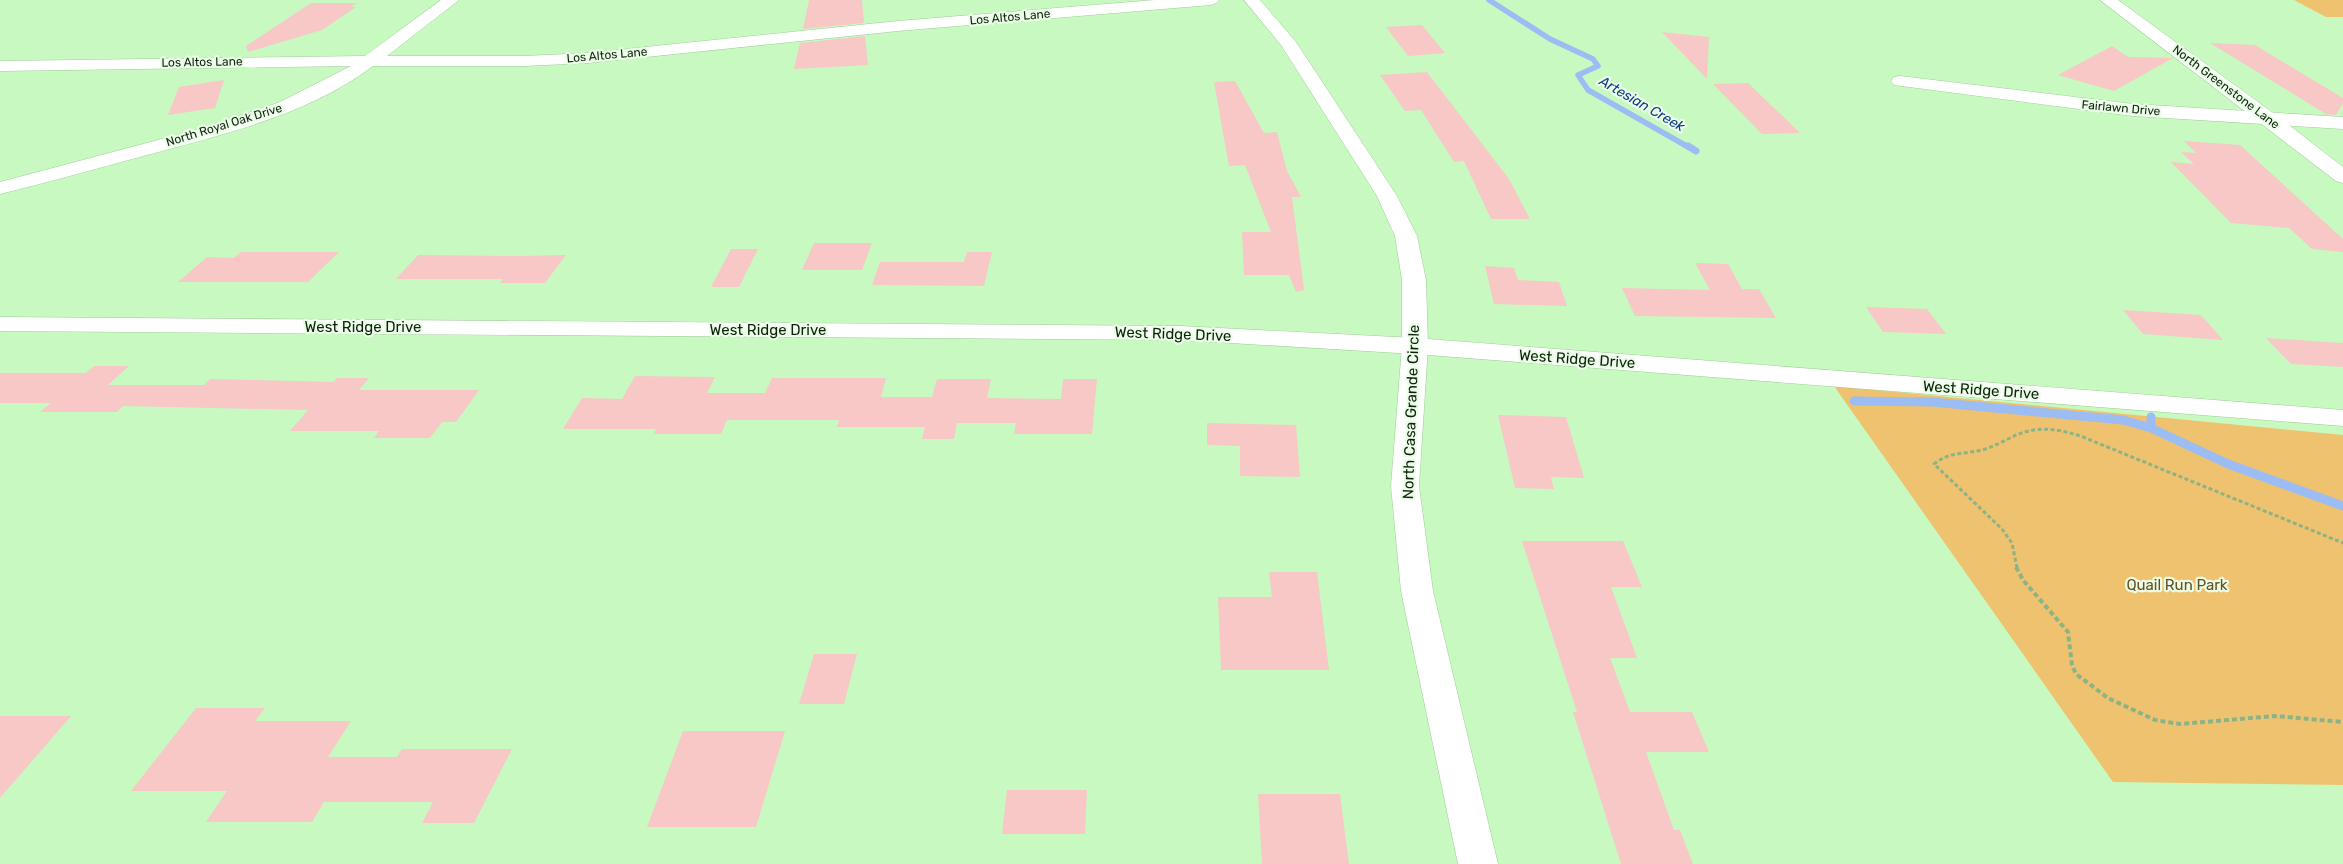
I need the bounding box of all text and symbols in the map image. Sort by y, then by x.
street label: Los Altos Lane [969,6,1051,28]
street label: North Greenstone Lane [2170,42,2282,132]
street label: Los Altos Lane [566,44,648,66]
street label: Los Altos Lane [161,54,243,70]
water label: Artesian Creek [1595,72,1689,136]
street label: Fairlawn Drive [2081,98,2161,118]
street label: North Royal Oak Drive [164,101,284,149]
street label: West Ridge Drive [305,318,421,336]
street label: West Ridge Drive [710,321,826,339]
street label: West Ridge Drive [1114,323,1232,345]
street label: North Casa Grande Circle [1399,324,1423,500]
street label: West Ridge Drive [1518,346,1636,372]
street label: West Ridge Drive [1922,377,2040,403]
park label: Quail Run Park [2126,576,2228,594]

